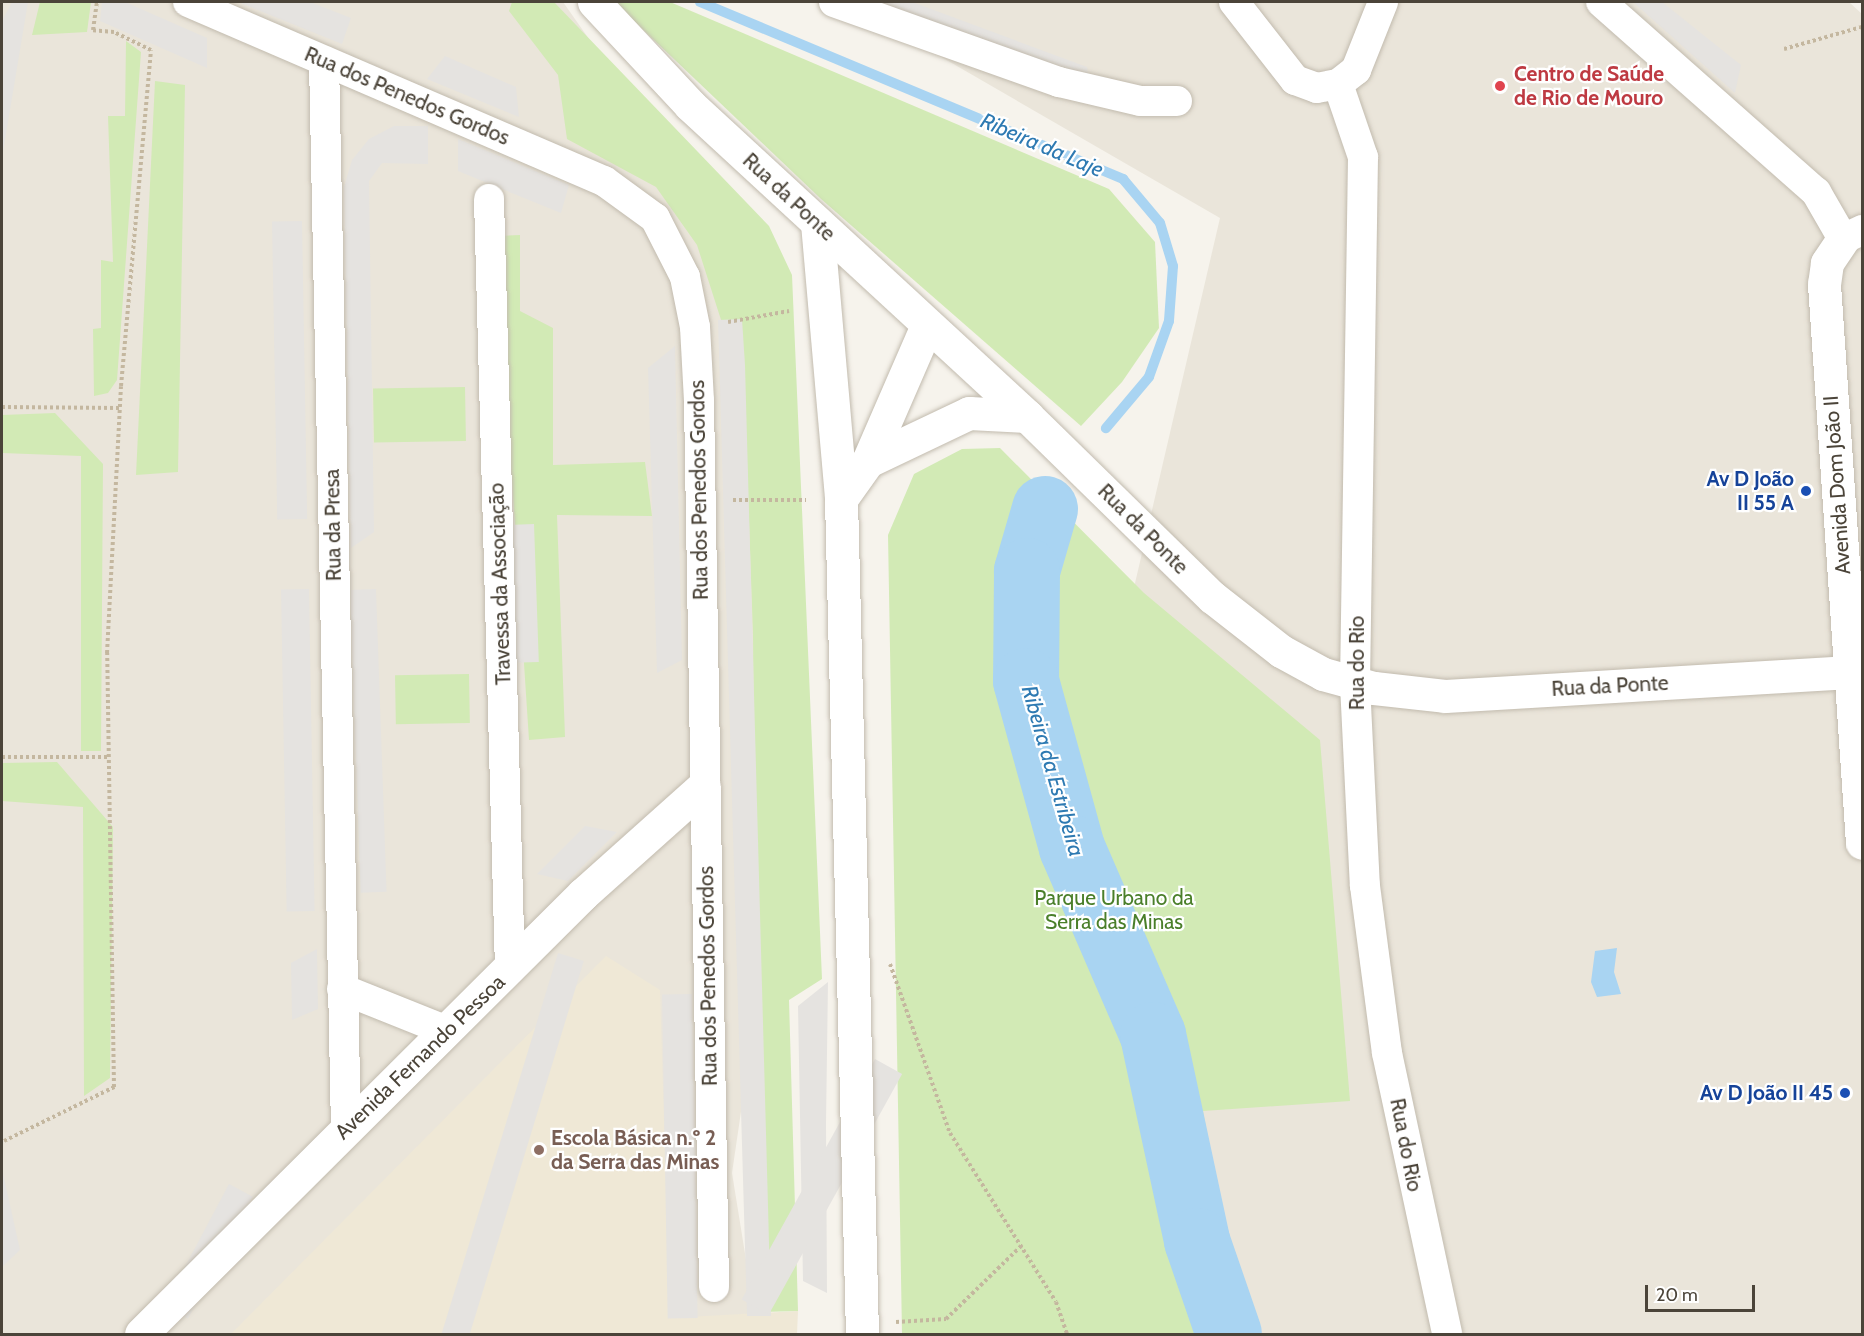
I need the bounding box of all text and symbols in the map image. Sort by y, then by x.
street label: Rua dos Penedos Gordos [301,41,513,151]
place label: Centro de Saúde de Rio de Mouro [1514,61,1664,111]
marker: Centro de Saúde de Rio de Mouro [1491,77,1509,95]
water label: Ribeira da Laje [977,107,1107,183]
street label: Rua da Ponte [738,148,840,246]
street label: Rua dos Penedos Gordos [684,380,714,600]
street label: Avenida Dom João II [1818,395,1856,575]
place label: Av D João II 55 A [1707,466,1794,516]
street label: Rua da Presa [319,469,347,581]
street label: Rua da Ponte [1093,479,1193,579]
street label: Travessa da Associação [484,483,516,685]
marker: Av D João II 55 A [1799,484,1813,498]
street label: Rua do Rio [1344,616,1370,710]
street label: Rua da Ponte [1551,670,1669,702]
water label: Ribeira da Estribeira [1016,682,1090,860]
street label: Rua dos Penedos Gordos [693,866,723,1086]
park label: Parque Urbano da Serra das Minas [1034,885,1194,935]
street label: Avenida Fernando Pessoa [330,969,510,1145]
place label: Av D João II 45 [1700,1080,1833,1106]
marker: Av D João II 45 [1838,1086,1852,1100]
street label: Rua do Rio [1385,1096,1427,1194]
place label: Escola Básica n.º 2 da Serra das Minas [551,1125,719,1175]
marker: Escola Básica n.º 2 da Serra das Minas [532,1143,546,1157]
scale bar [1648,1273,1758,1311]
text: 20 m [1656,1284,1698,1306]

